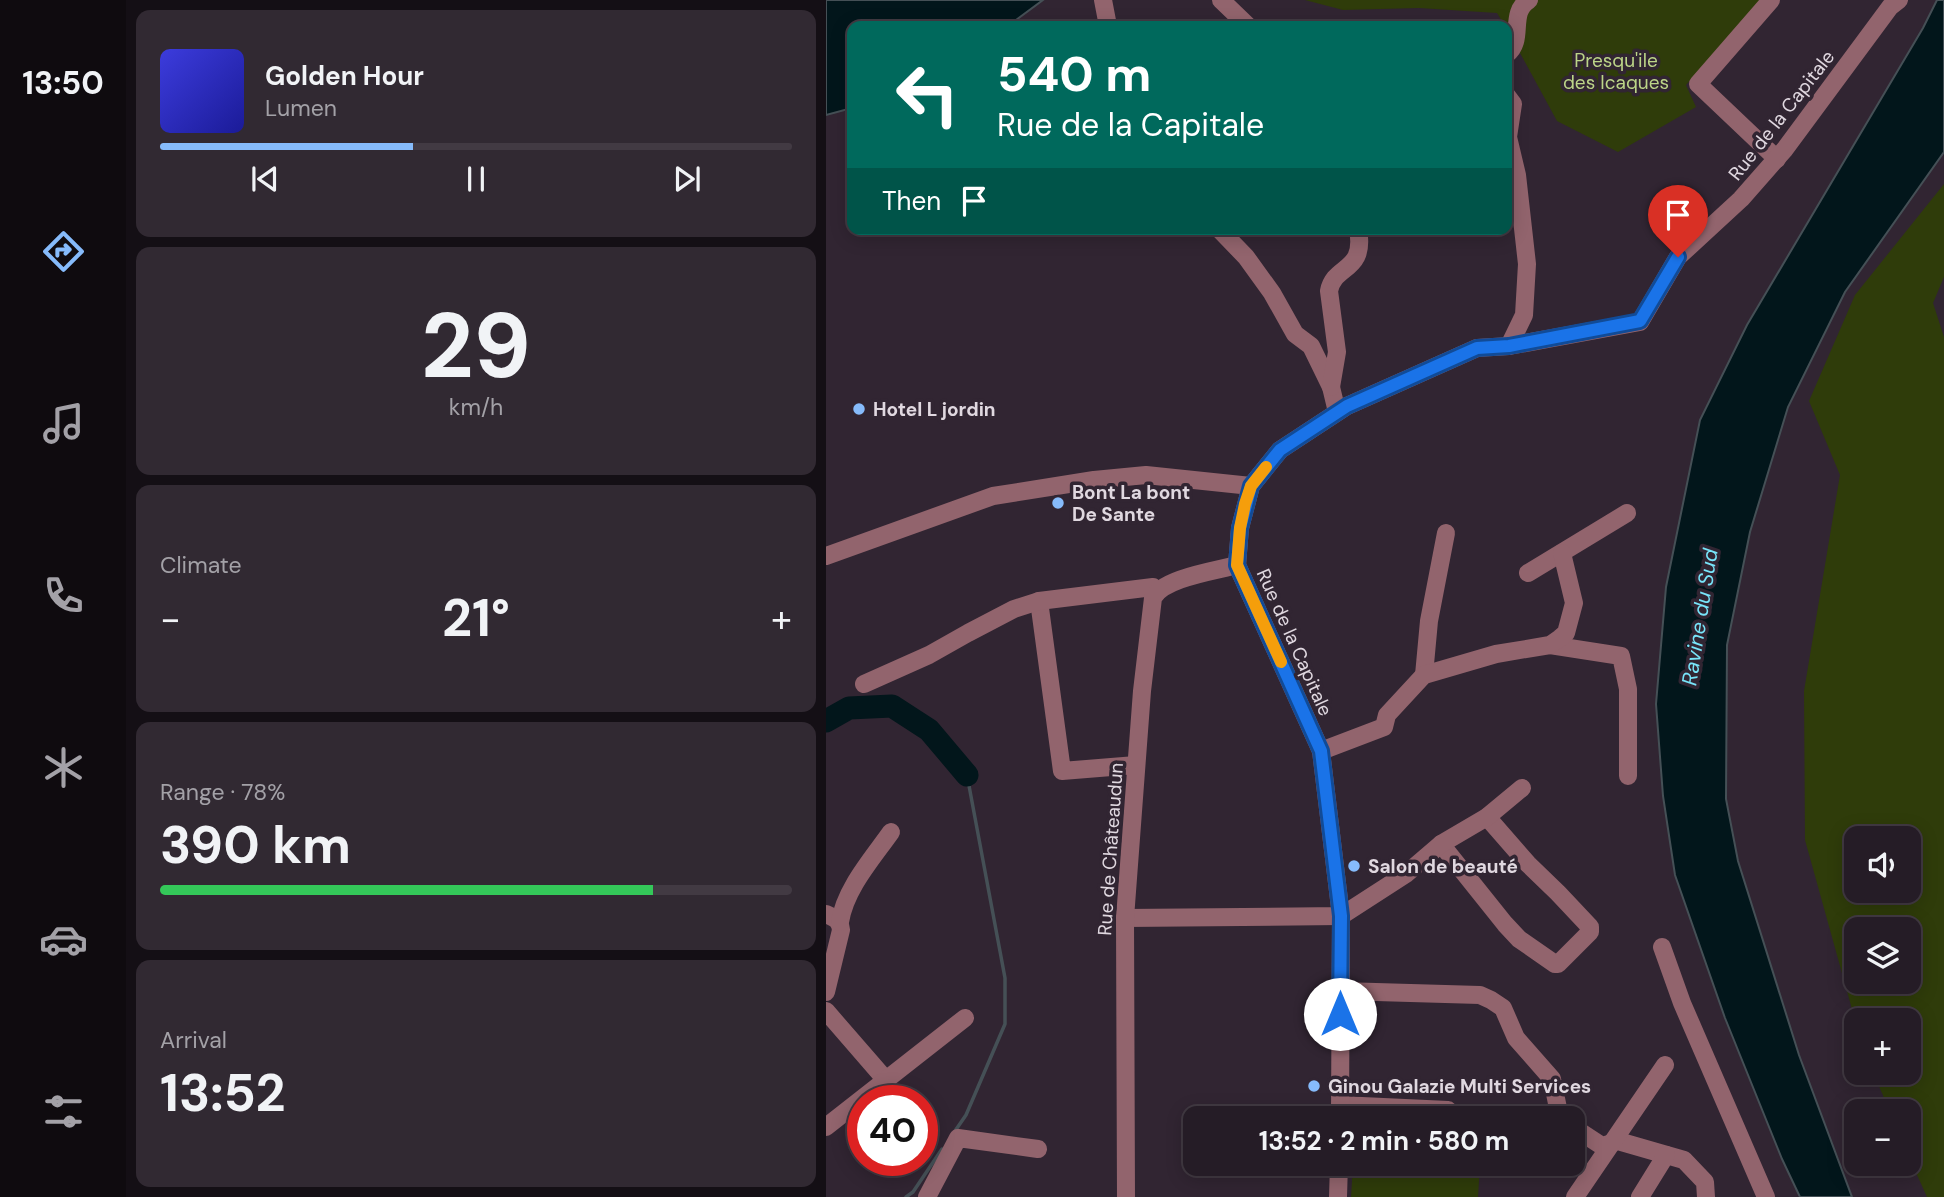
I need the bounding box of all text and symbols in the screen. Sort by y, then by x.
text: 540 m [997,42,1151,106]
street label: Rue de la Capitale [1723,45,1840,186]
park label: Presqu'ile des Icaques [1563,48,1669,95]
icon: left [882,49,973,140]
text: Golden Hour [265,59,424,93]
text: 13:50 [22,62,104,104]
text: Lumen [265,93,337,123]
text: Rue de la Capitale [997,104,1264,146]
icon: previous [246,160,284,198]
icon: pause [457,160,495,198]
icon: next [668,160,706,198]
icon: arrive [955,182,993,220]
text: Then [882,184,941,218]
pin [1648,185,1708,257]
icon: arrive [1659,196,1697,234]
icon: directions [39,227,88,276]
text: 29 [421,287,531,405]
text: km/h [449,392,503,422]
place label: Hotel L jordin [873,397,996,422]
icon: music [39,399,88,448]
marker: Hotel L jordin [851,401,867,417]
place label: Bont La bont De Sante [1072,480,1190,527]
marker: Bont La bont De Sante [1050,495,1066,511]
water label: Ravine du Sud [1675,546,1725,688]
text: Climate [160,550,242,580]
street label: Rue de la Capitale [1251,565,1338,720]
icon: phone [39,571,88,620]
text: 21° [442,584,510,652]
text: − [160,594,181,644]
text: + [771,594,792,644]
icon: climate [39,743,88,792]
street label: Rue de Châteaudun [1092,762,1129,936]
text: Range · 78% [160,777,285,807]
text: 390 km [160,811,351,879]
map controls [1844,826,1921,1176]
button: sound [1844,826,1921,903]
place label: Salon de beauté [1368,854,1518,879]
marker: Salon de beauté [1346,858,1362,874]
icon: car [39,915,88,964]
button: layers [1844,917,1921,994]
position arrow [1303,977,1377,1051]
button: + [1844,1008,1921,1085]
text: Arrival [160,1025,227,1055]
text: 13:52 [160,1059,285,1127]
place label: Ginou Galazie Multi Services [1328,1074,1591,1099]
marker: Ginou Galazie Multi Services [1306,1078,1322,1094]
speed limit sign: 40 [847,1085,938,1176]
icon: filters [39,1087,88,1136]
button: − [1844,1099,1921,1176]
text: 13:52 · 2 min · 580 m [1259,1124,1509,1158]

